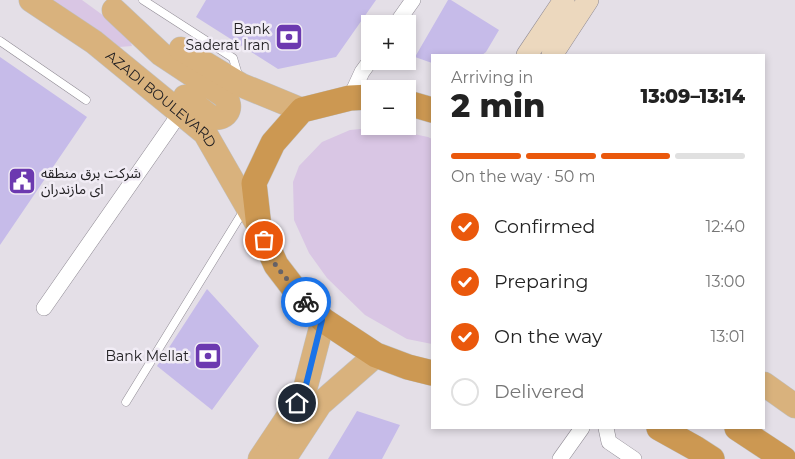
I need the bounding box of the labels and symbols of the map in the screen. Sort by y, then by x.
place label: Bank Saderat Iran [186,20,271,54]
bank icon: Bank Saderat Iran [274,22,304,52]
street label: AZADI BOULEVARD [102,46,220,151]
place label: شرکت برق منطقه ای مازندران [41,164,141,198]
public building icon: شرکت برق منطقه ای مازندران [7,166,37,196]
pin [243,219,285,261]
courier [281,277,331,327]
bank icon: Bank Mellat [193,341,223,371]
place label: Bank Mellat [105,347,189,365]
pin [276,382,318,424]

